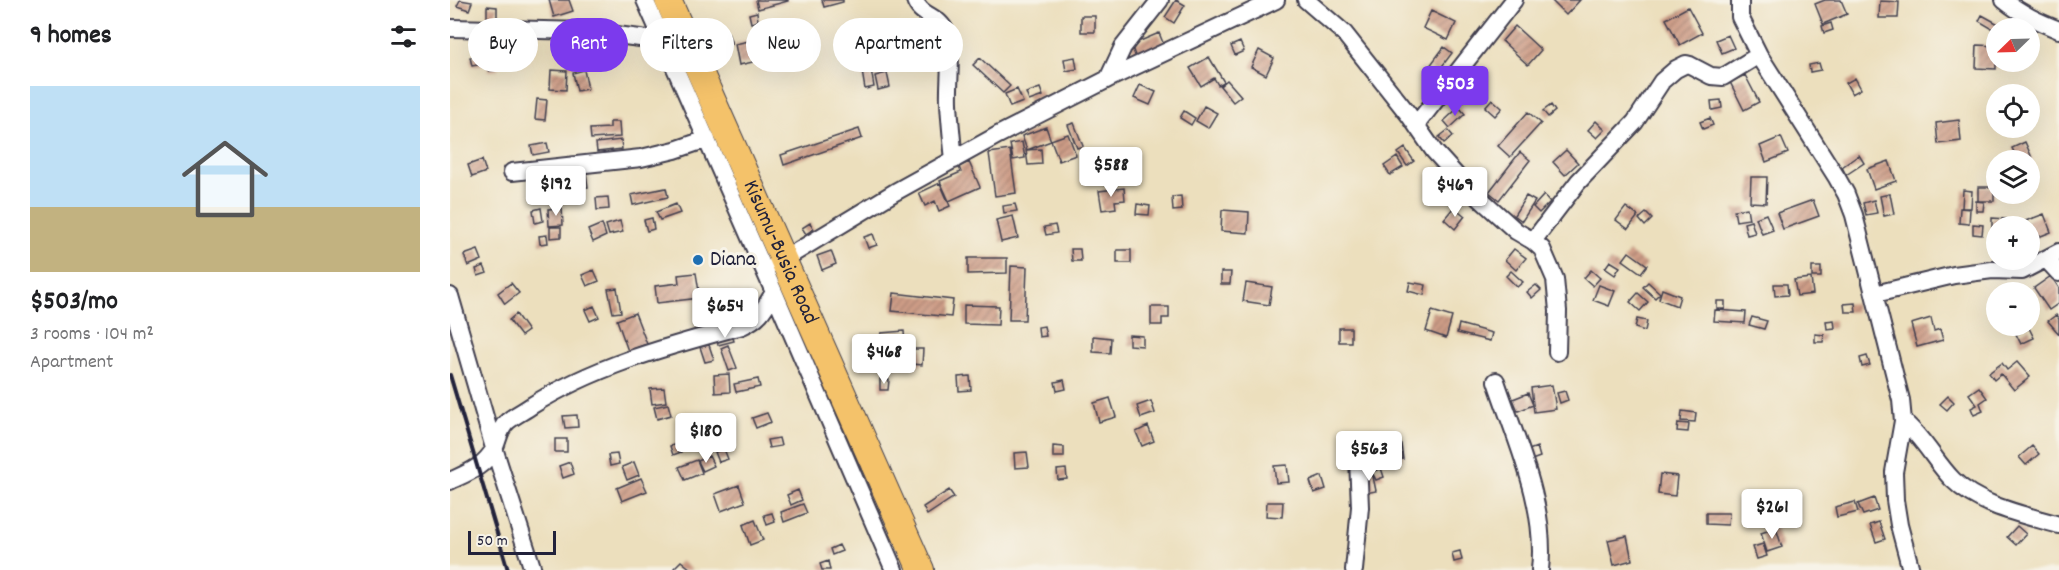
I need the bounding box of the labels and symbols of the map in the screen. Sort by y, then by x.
north arrow [1986,18,2040,72]
pin: $503 [1419,66,1491,117]
pin: $588 [1075,147,1147,198]
pin: $192 [520,166,592,217]
pin: $469 [1419,167,1491,218]
street label: Kisumu-Busia Road [734,175,826,329]
place label: Diana [710,245,757,276]
marker: Diana [691,253,705,267]
pin: $654 [689,288,761,339]
pin: $468 [848,334,920,385]
pin: $180 [670,413,742,464]
pin: $563 [1333,431,1405,482]
pin: $261 [1736,489,1808,540]
scale bar [468,528,556,556]

